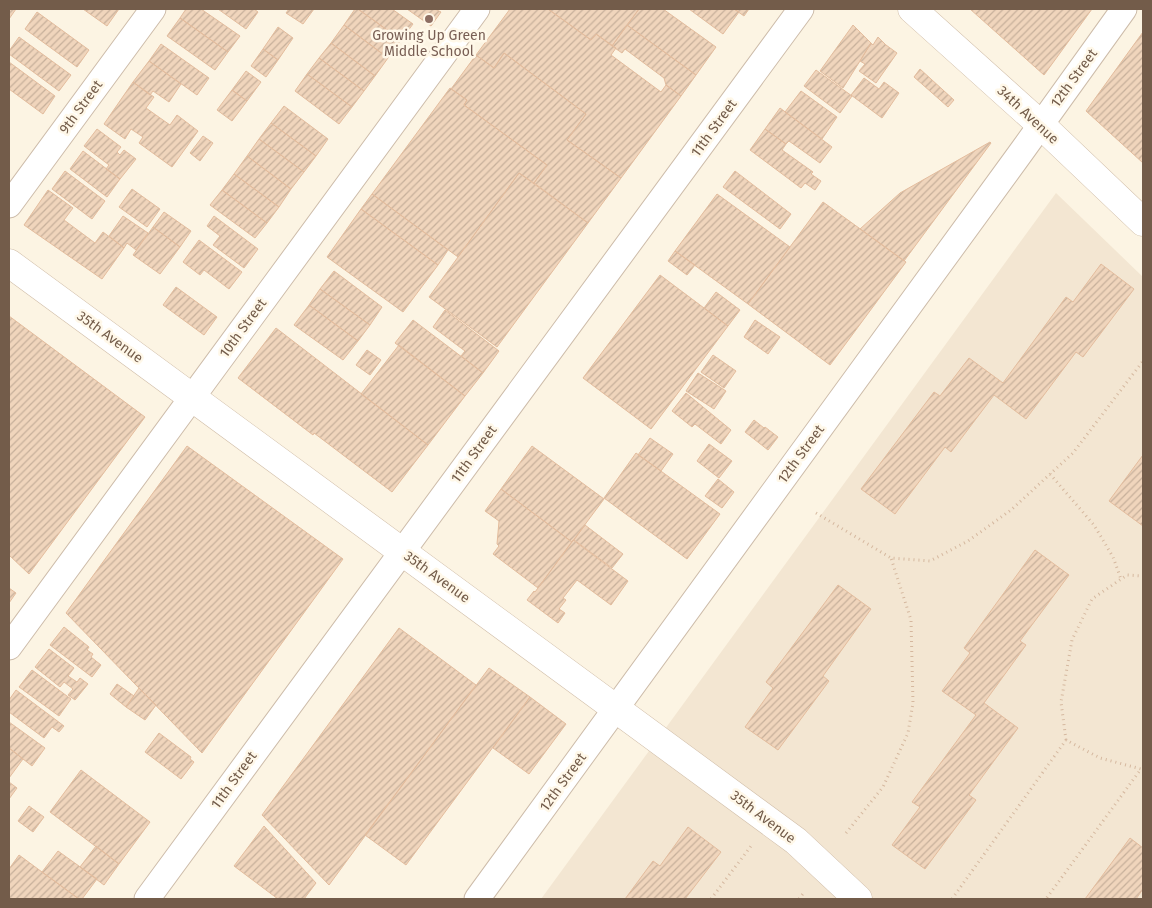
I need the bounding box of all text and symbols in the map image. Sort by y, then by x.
marker: Growing Up Green Middle School [423,13,435,25]
place label: Growing Up Green Middle School [372,27,486,60]
street label: 12th Street [1047,45,1101,110]
street label: 9th Street [56,76,107,137]
street label: 34th Avenue [994,82,1062,148]
street label: 11th Street [687,95,741,160]
street label: 10th Street [216,294,271,361]
street label: 35th Avenue [74,307,146,367]
street label: 11th Street [447,421,501,486]
street label: 12th Street [774,421,828,486]
street label: 35th Avenue [401,547,473,607]
street label: 11th Street [207,747,261,812]
street label: 12th Street [536,749,590,814]
street label: 35th Avenue [727,787,799,847]

